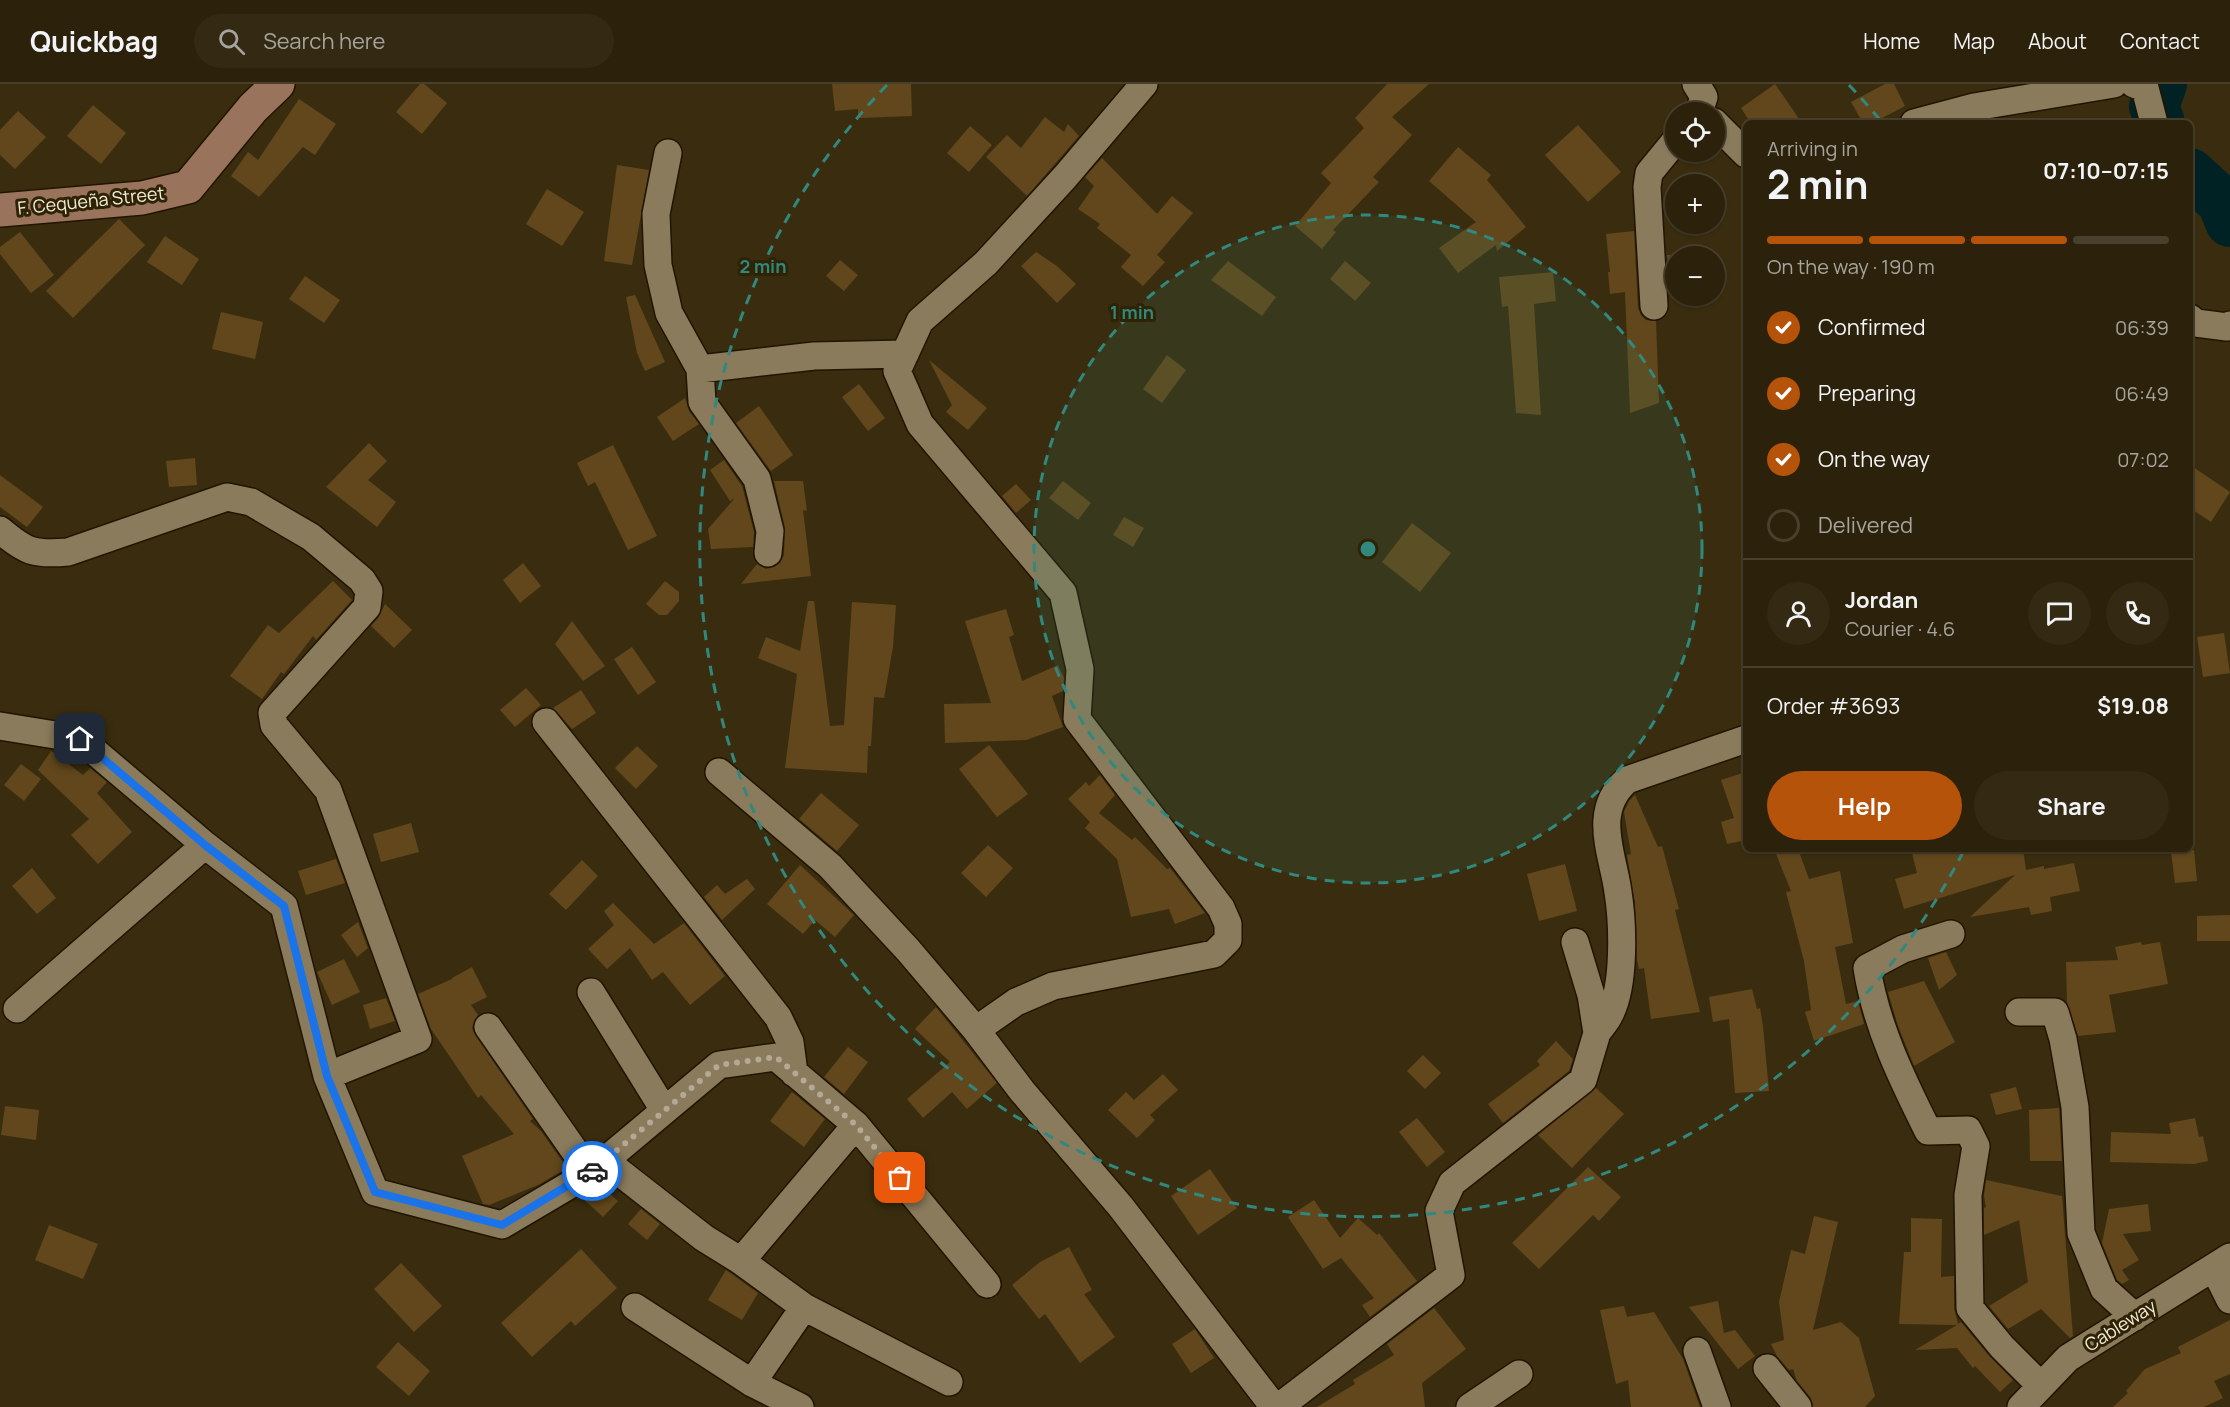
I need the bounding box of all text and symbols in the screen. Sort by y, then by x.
search box [194,14,614,68]
text: Quickbag [30,22,158,60]
icon: search [215,25,248,58]
text: Search here [263,26,385,56]
text: Home [1863,27,1920,55]
text: Map [1953,27,1995,55]
text: About [2028,27,2087,55]
text: Contact [2120,27,2200,55]
map controls [1665,102,1725,306]
button: locate [1665,102,1725,162]
text: Arriving in [1767,135,1858,162]
text: 07:10–07:15 [2043,156,2169,186]
text: 2 min [1767,157,1868,211]
button: + [1665,174,1725,234]
street label: F. Cequeña Street [16,180,166,220]
button: − [1665,246,1725,306]
text: On the way · 190 m [1767,253,1935,280]
text: 2 min [740,254,786,278]
text: 1 min [1110,300,1154,324]
icon: check [1767,311,1800,344]
text: Confirmed [1818,312,1926,342]
text: 06:39 [2115,314,2169,341]
icon: check [1767,377,1800,410]
text: Preparing [1818,378,1916,408]
text: 06:49 [2114,380,2169,407]
icon: check [1767,443,1800,476]
text: On the way [1818,444,1930,474]
text: 07:02 [2117,446,2169,473]
text: Delivered [1818,510,1913,540]
centre of rings [1358,539,1378,559]
button: person [1767,582,1830,645]
button: chat [2028,582,2091,645]
button: phone [2106,582,2169,645]
text: Jordan [1845,585,1918,615]
text: Courier · 4.6 [1845,615,1955,642]
text: Order #3693 [1767,691,1901,721]
text: $19.08 [2097,691,2169,721]
pin [54,713,105,764]
icon: home [63,722,96,755]
button: Help [1767,771,1962,840]
button: Share [1974,771,2169,840]
courier [562,1141,622,1201]
pin [874,1152,925,1203]
icon: car [576,1155,609,1188]
icon: bag [883,1161,916,1194]
street label: Cableway [2080,1293,2161,1356]

